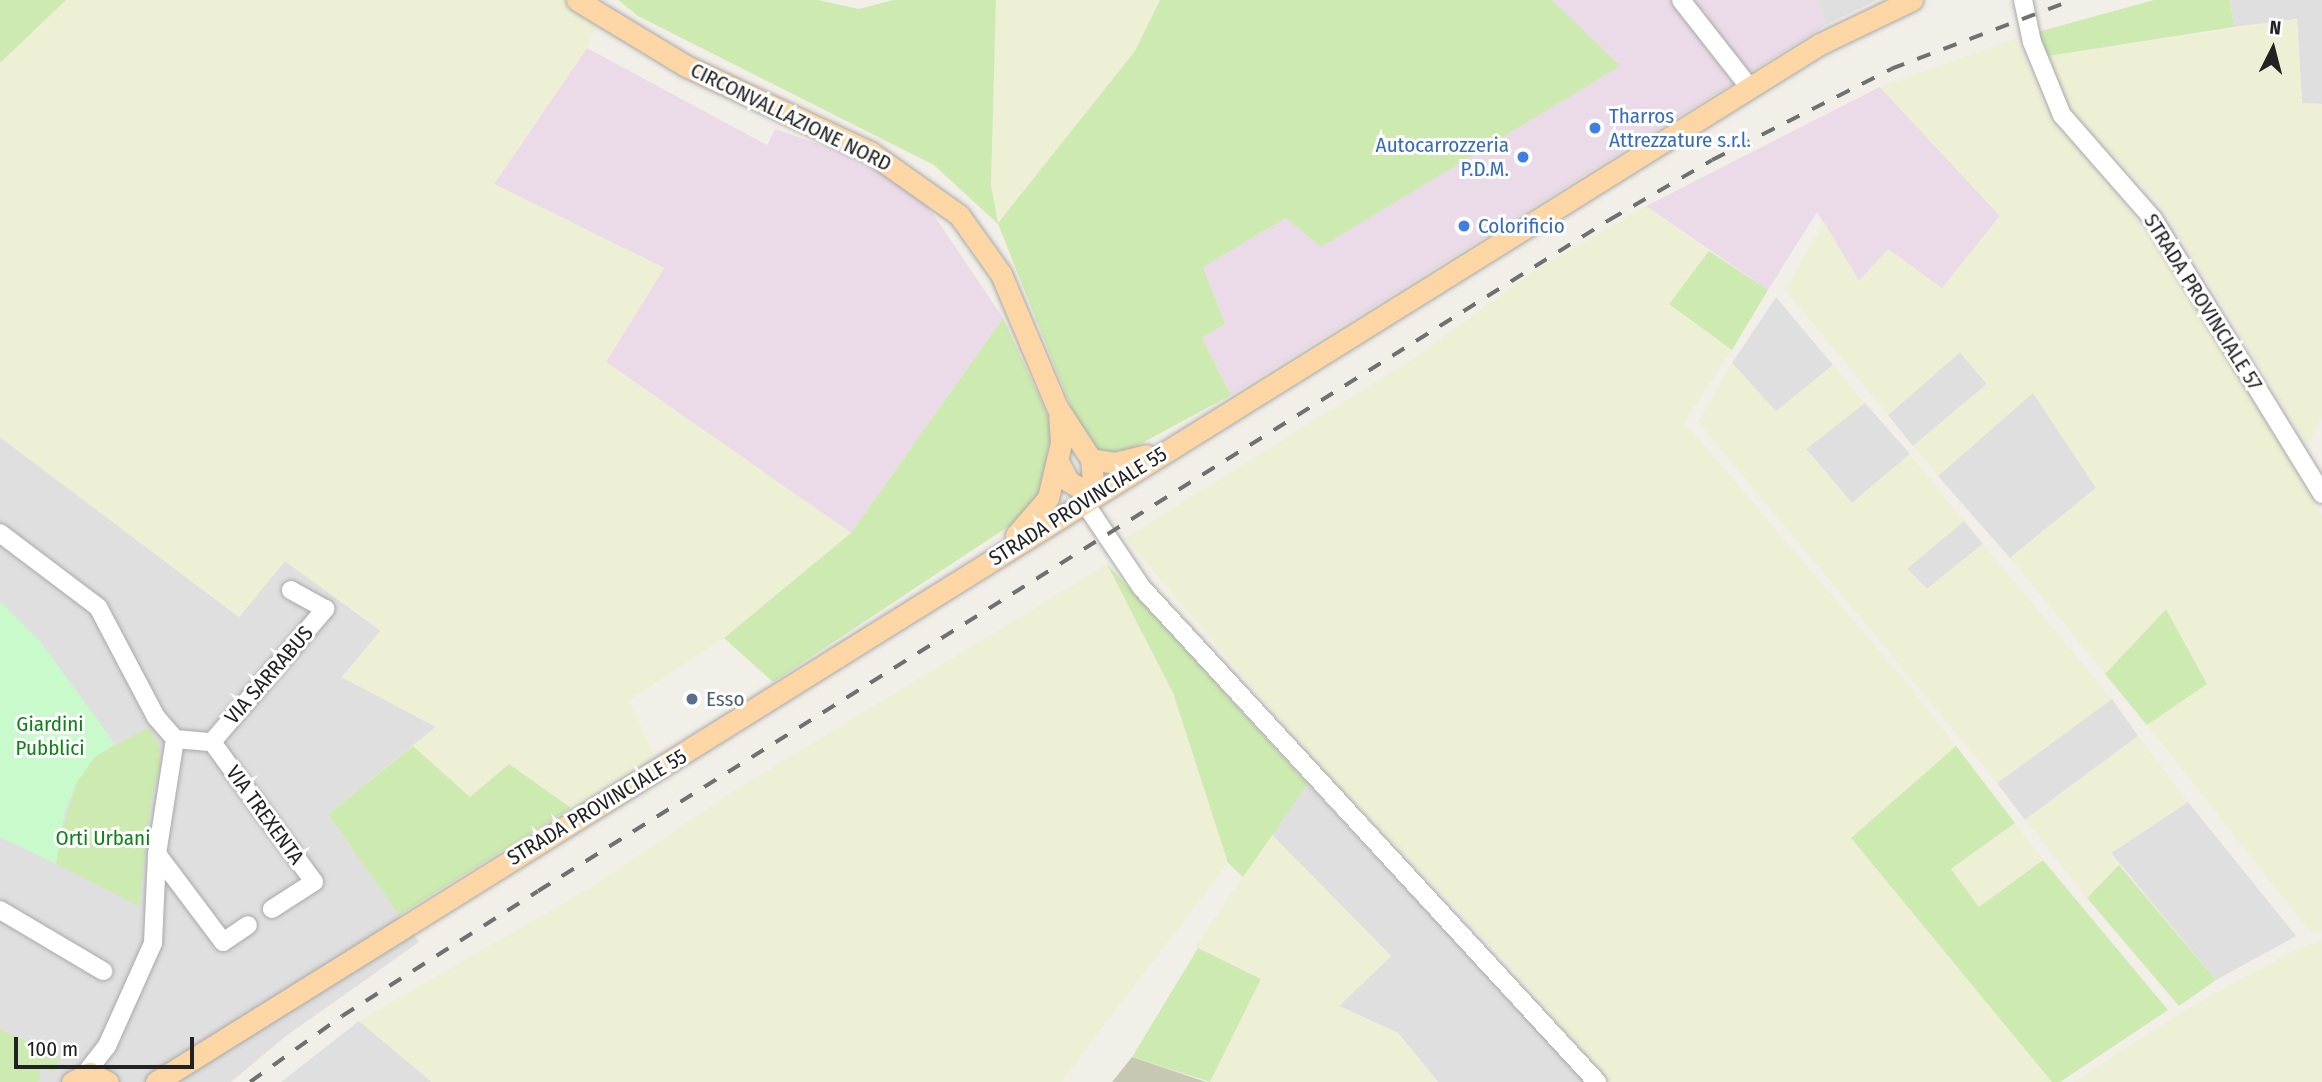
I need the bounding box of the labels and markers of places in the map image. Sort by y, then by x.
place label: Tharros Attrezzature s.r.l. [1609,103,1751,153]
marker: Tharros Attrezzature s.r.l. [1587,120,1603,136]
place label: Autocarrozzeria P.D.M. [1376,132,1509,182]
marker: Autocarrozzeria P.D.M. [1515,149,1531,165]
place label: Colorificio [1478,213,1565,239]
marker: Colorificio [1456,218,1472,234]
place label: Esso [706,686,745,712]
marker: Esso [684,691,700,707]

